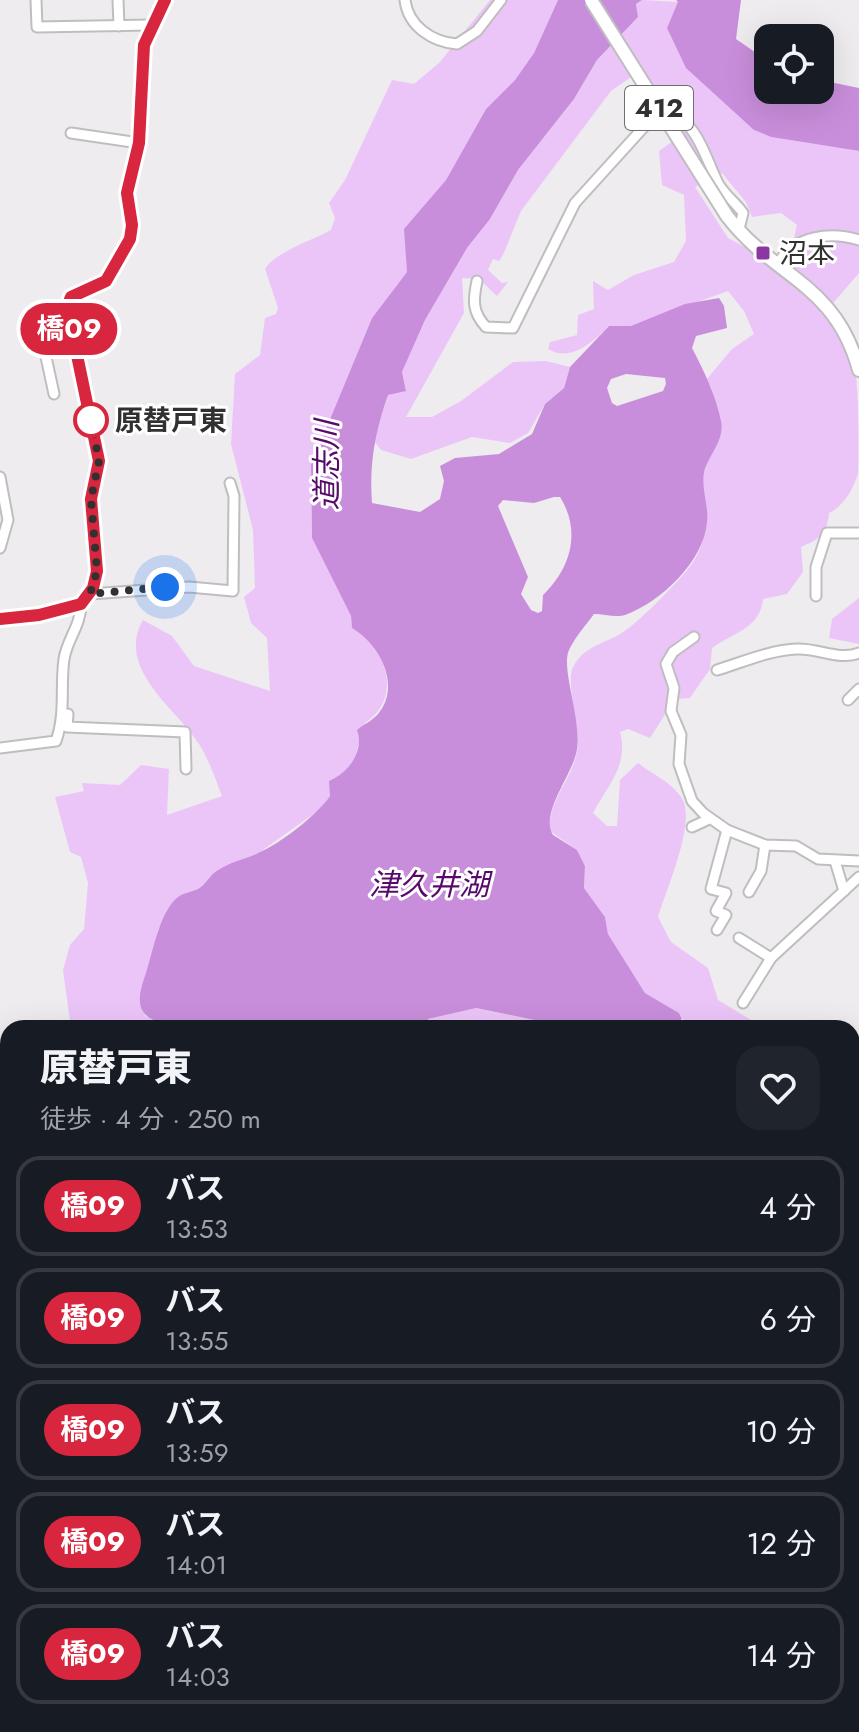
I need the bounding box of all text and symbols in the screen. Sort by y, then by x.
map controls [754,24,834,104]
button: locate [754,24,834,104]
road number: 412 [625,86,693,130]
place label: 沼本 [779,233,835,274]
marker: 沼本 [754,244,772,262]
line badge: 橋09 [23,303,115,355]
text: 橋09 [36,308,102,349]
place label: 原替戸東 [115,400,227,441]
marker: 原替戸東 [74,403,108,437]
water label: 道志川 [305,417,348,510]
your location [145,567,185,607]
water label: 津久井湖 [369,863,493,906]
text: 原替戸東 [40,1040,192,1095]
button: heart [736,1046,820,1130]
text: 徒歩 · 4 分 · 250 m [40,1100,261,1138]
text: バス [165,1167,225,1210]
text: 橋09 [60,1185,125,1226]
text: 4 分 [760,1186,816,1229]
text: 13:53 [165,1210,228,1248]
text: バス [165,1279,225,1322]
text: 橋09 [60,1297,125,1338]
text: 6 分 [760,1298,816,1341]
text: 13:55 [165,1322,228,1360]
text: バス [165,1391,225,1434]
text: 橋09 [60,1409,125,1450]
text: 10 分 [746,1410,816,1453]
text: 13:59 [165,1434,229,1472]
text: バス [165,1503,225,1546]
text: 橋09 [60,1521,125,1562]
text: 12 分 [746,1522,816,1565]
text: 14:01 [165,1546,227,1584]
text: バス [165,1615,225,1658]
text: 橋09 [60,1633,125,1674]
text: 14 分 [746,1634,816,1677]
text: 14:03 [165,1658,230,1696]

